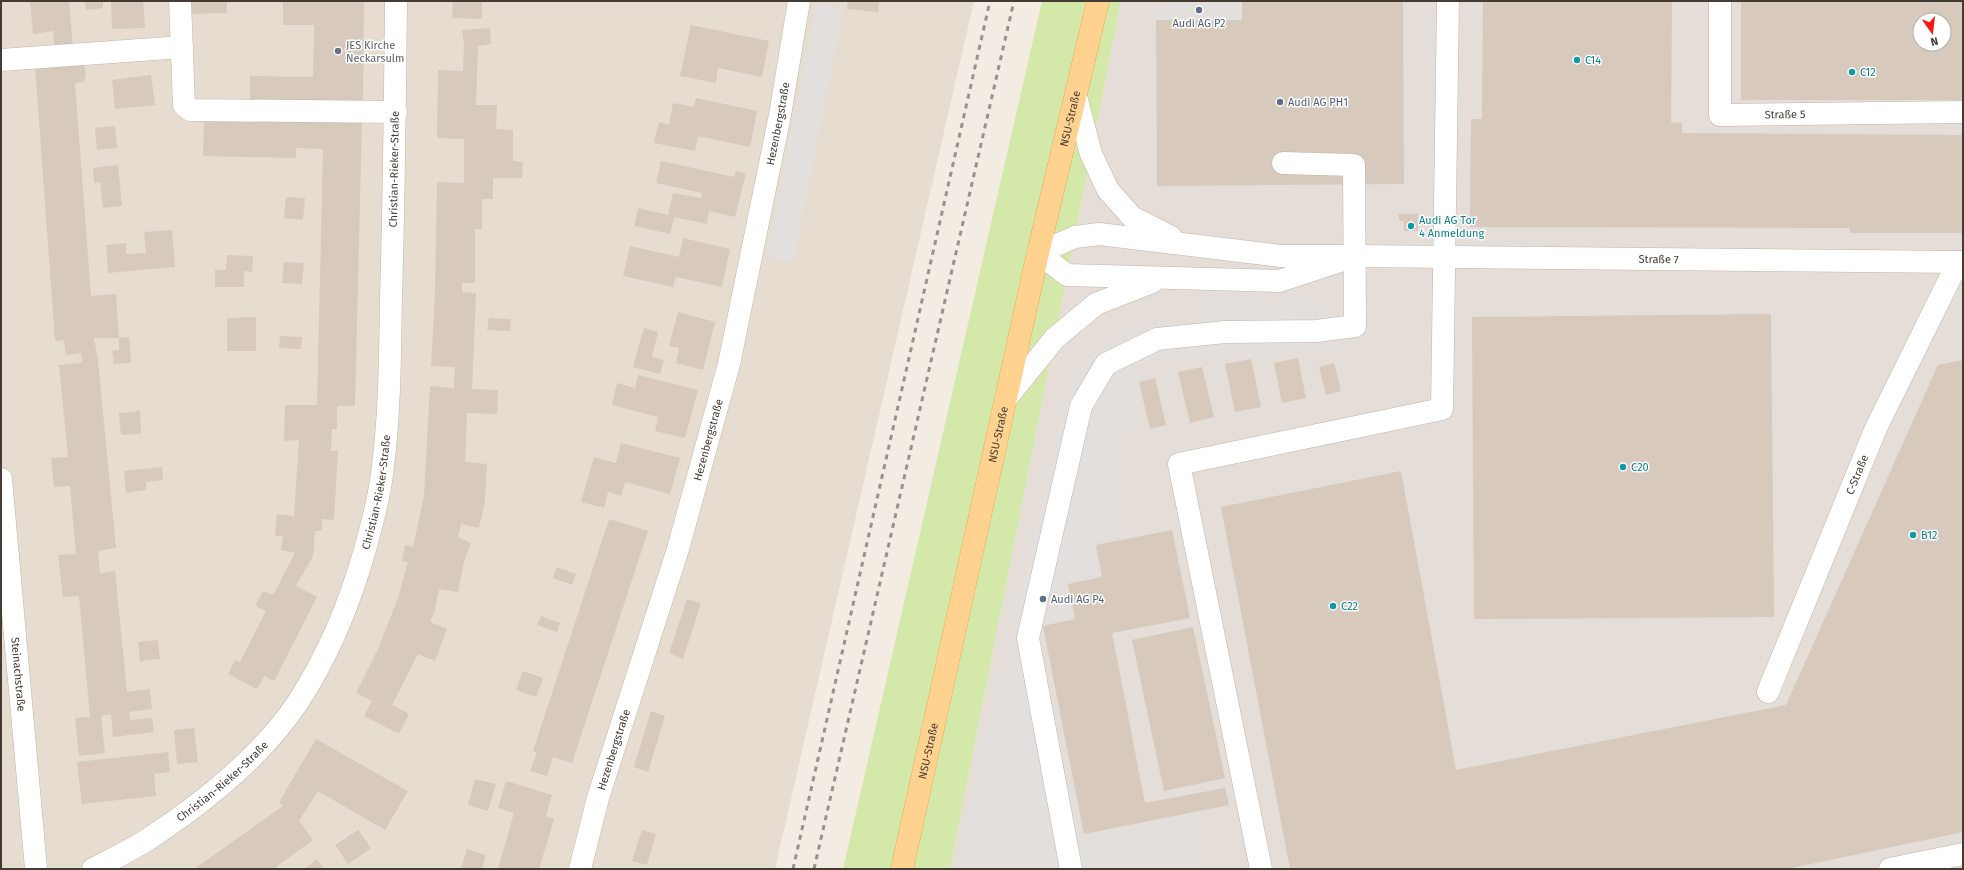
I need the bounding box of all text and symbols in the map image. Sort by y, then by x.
marker: Audi AG P2 [1194,5,1204,15]
north arrow [1912,12,1952,52]
place label: Audi AG P2 [1173,17,1225,30]
text: N [1929,34,1939,48]
place label: JES Kirche Neckarsulm [346,39,405,65]
marker: JES Kirche Neckarsulm [333,46,343,56]
place label: C14 [1585,54,1601,67]
marker: C14 [1572,55,1582,65]
place label: C12 [1860,66,1876,79]
marker: C12 [1847,67,1857,77]
street label: Hezenbergstraße [764,81,792,166]
street label: NSU-Straße [1058,89,1083,148]
place label: Audi AG PH1 [1288,96,1348,109]
marker: Audi AG PH1 [1275,97,1285,107]
street label: Straße 5 [1765,108,1806,121]
street label: Christian-Rieker-Straße [387,111,402,228]
place label: Audi AG Tor 4 Anmeldung [1419,214,1485,240]
marker: Audi AG Tor 4 Anmeldung [1406,221,1416,231]
street label: Straße 7 [1639,253,1679,266]
street label: Hezenbergstraße [691,398,726,482]
street label: NSU-Straße [986,405,1011,464]
street label: Christian-Rieker-Straße [359,434,393,551]
street label: C-Straße [1843,453,1871,497]
place label: C20 [1631,461,1649,474]
marker: C20 [1618,462,1628,472]
place label: B12 [1921,529,1937,542]
marker: B12 [1908,530,1918,540]
place label: Audi AG P4 [1051,593,1104,606]
marker: Audi AG P4 [1038,594,1048,604]
place label: C22 [1341,600,1358,613]
marker: C22 [1328,601,1338,611]
street label: Steinachstraße [8,637,28,712]
street label: Hezenbergstraße [595,708,633,792]
street label: NSU-Straße [916,722,941,780]
street label: Christian-Rieker-Straße [174,738,271,825]

